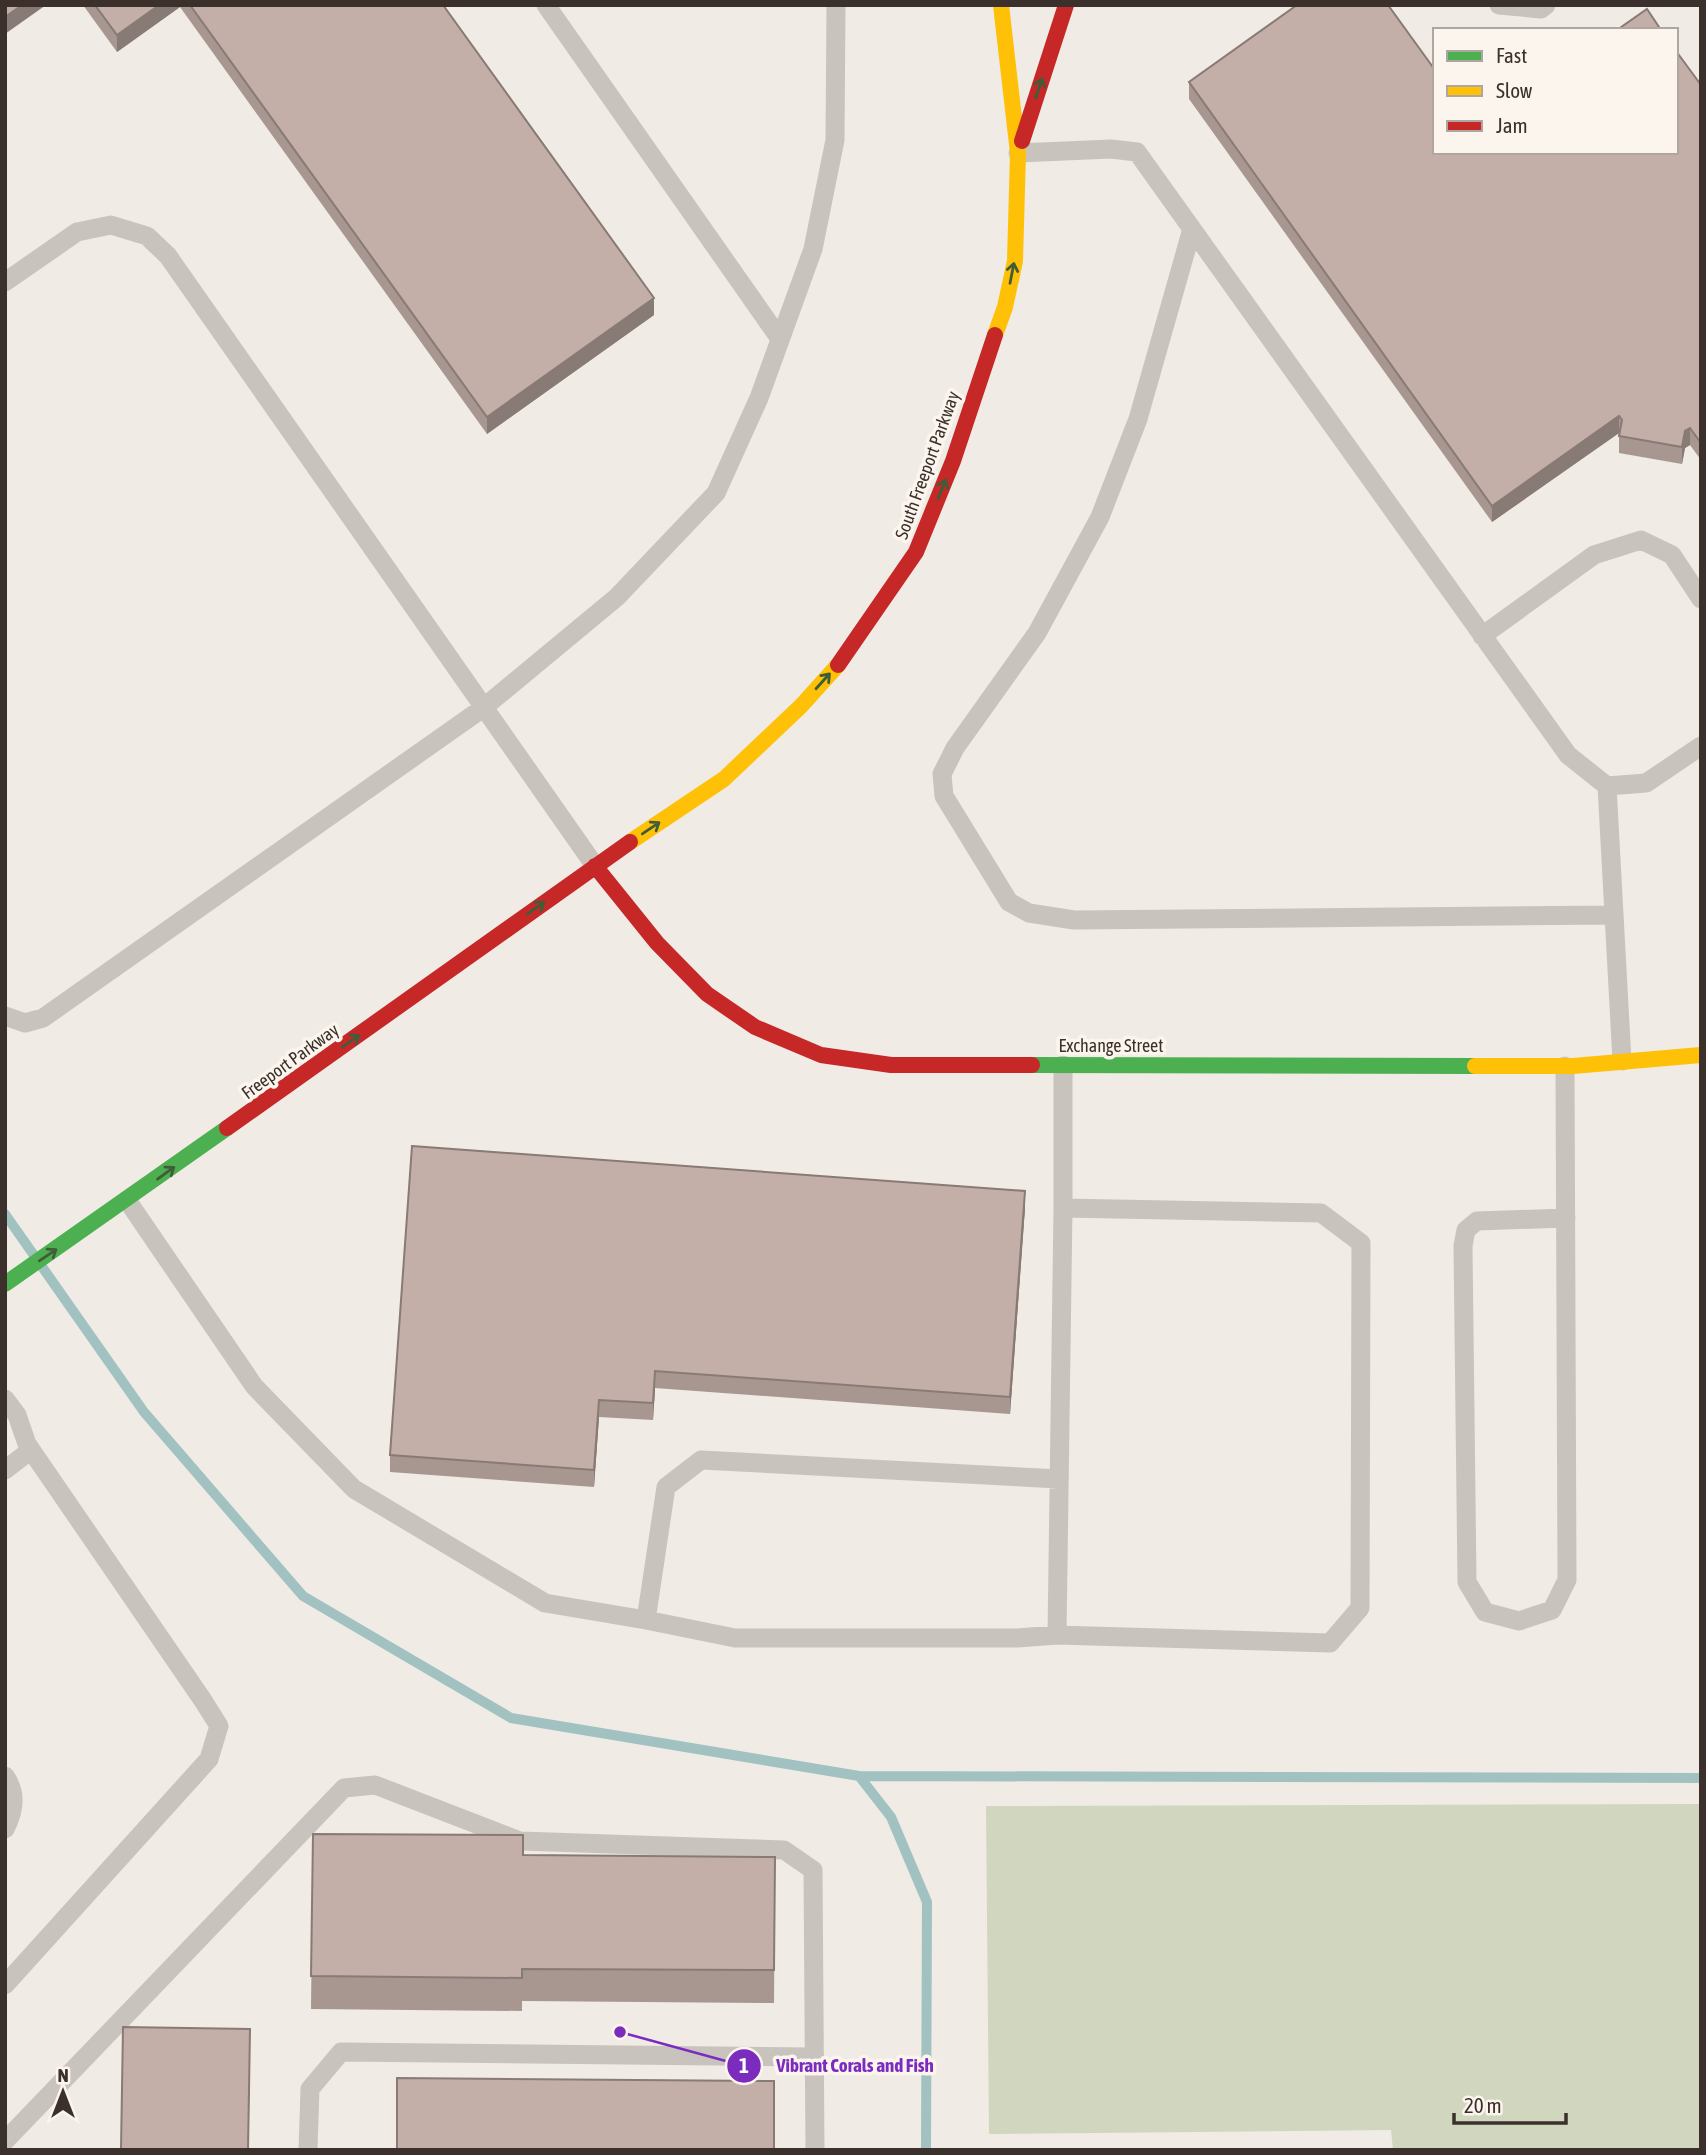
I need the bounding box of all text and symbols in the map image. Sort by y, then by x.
legend [1433,28,1678,154]
text: Fast [1496,43,1527,67]
one-way arrow [1033,77,1046,99]
text: Slow [1496,78,1533,102]
text: Jam [1496,113,1528,137]
one-way arrow [1006,262,1020,285]
street label: South Freeport Parkway [890,388,964,542]
one-way arrow [936,478,949,500]
one-way arrow [815,672,831,690]
one-way arrow [641,821,660,835]
one-way arrow [526,901,545,915]
street label: Freeport Parkway [237,1019,343,1103]
one-way arrow [341,1033,360,1048]
street label: Exchange Street [1059,1035,1163,1056]
one-way arrow [156,1166,175,1180]
one-way arrow [37,1248,57,1262]
callout: Vibrant Corals and Fish [727,2046,947,2086]
text: 1 [739,2053,749,2077]
text: Vibrant Corals and Fish [775,2054,934,2076]
north arrow [28,2057,98,2127]
text: N [57,2064,69,2086]
scale bar [1454,2082,1566,2126]
text: 20 m [1464,2093,1502,2117]

